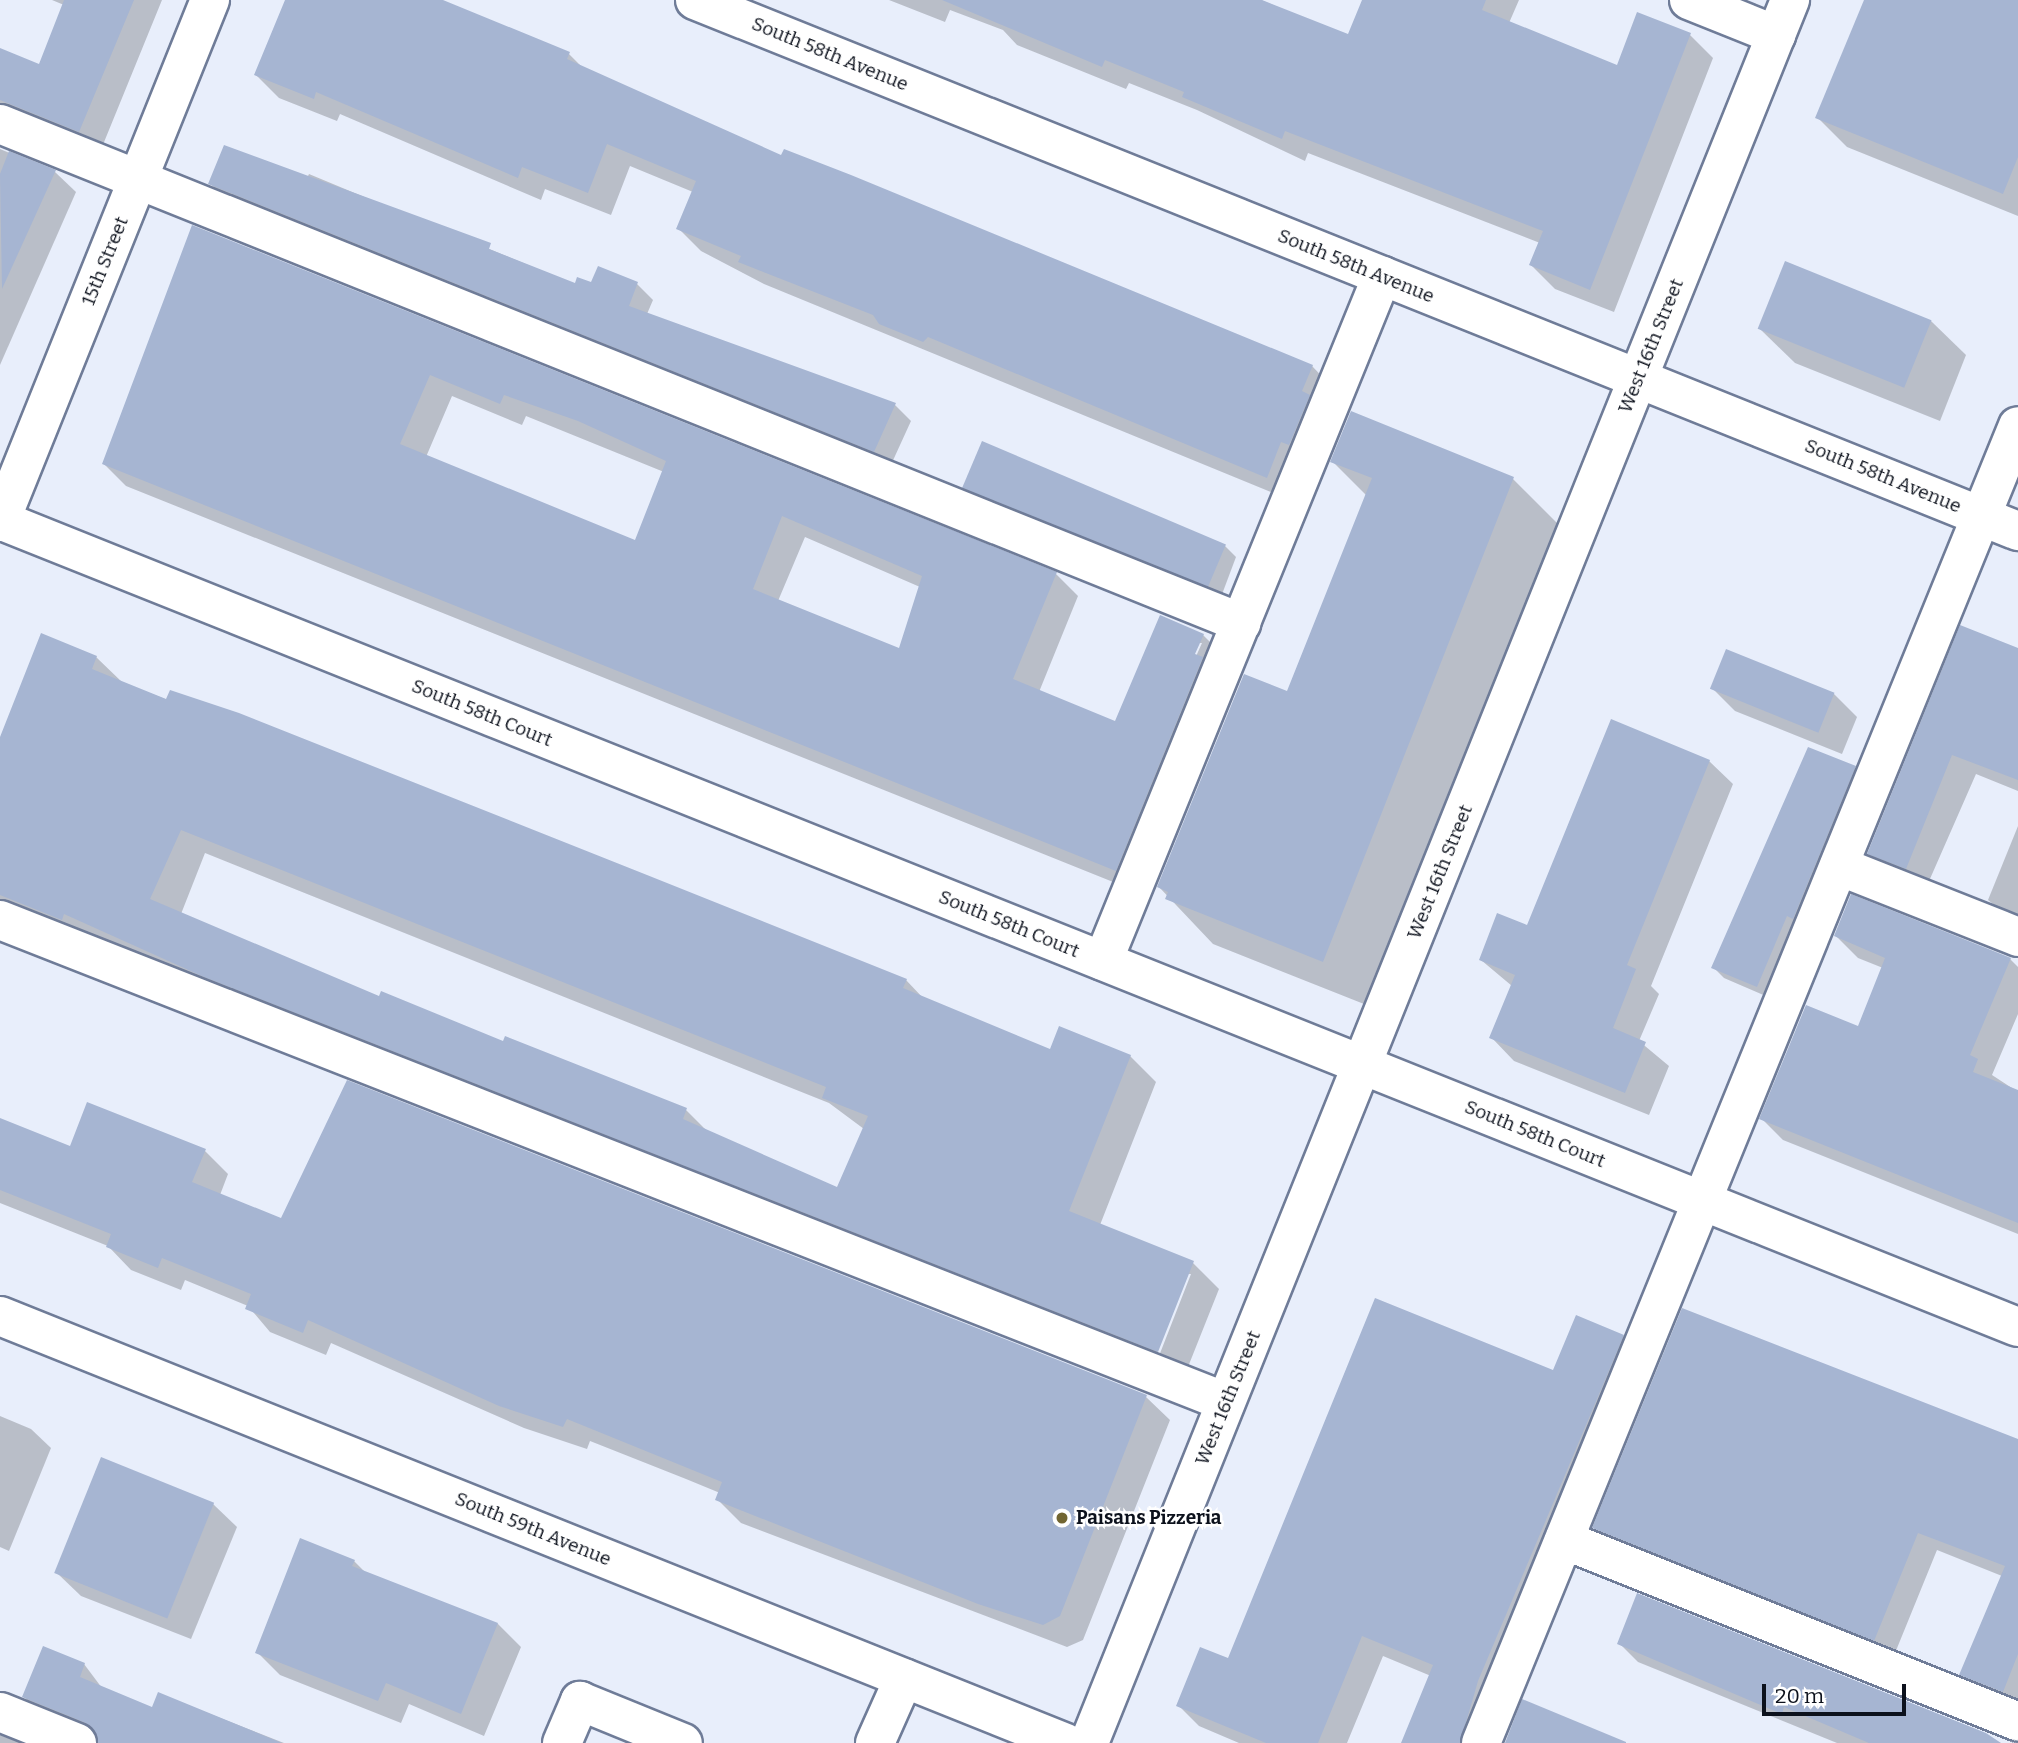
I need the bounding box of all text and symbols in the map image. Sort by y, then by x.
street label: South 58th Avenue [748,12,912,96]
street label: 15th Street [77,213,133,309]
street label: South 58th Avenue [1274,224,1438,308]
street label: West 16th Street [1614,275,1688,417]
street label: South 58th Avenue [1801,434,1965,518]
street label: South 58th Court [408,674,556,752]
street label: West 16th Street [1403,801,1477,943]
street label: South 58th Court [935,885,1083,963]
street label: South 58th Court [1461,1095,1609,1173]
street label: West 16th Street [1191,1327,1265,1469]
street label: South 59th Avenue [452,1487,614,1571]
place label: Paisans Pizzeria [1076,1507,1221,1529]
marker: Paisans Pizzeria [1054,1510,1070,1526]
scale bar [1766,1670,1910,1714]
text: 20 m [1775,1683,1824,1709]

